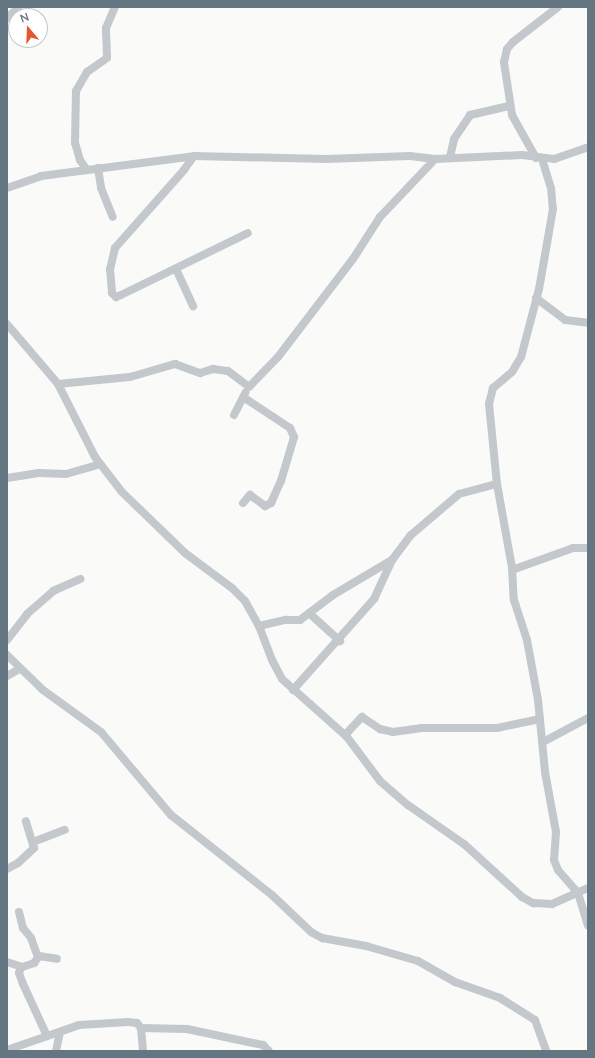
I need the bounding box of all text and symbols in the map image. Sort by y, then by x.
north arrow [8,8,48,48]
text: N [18,10,30,25]

